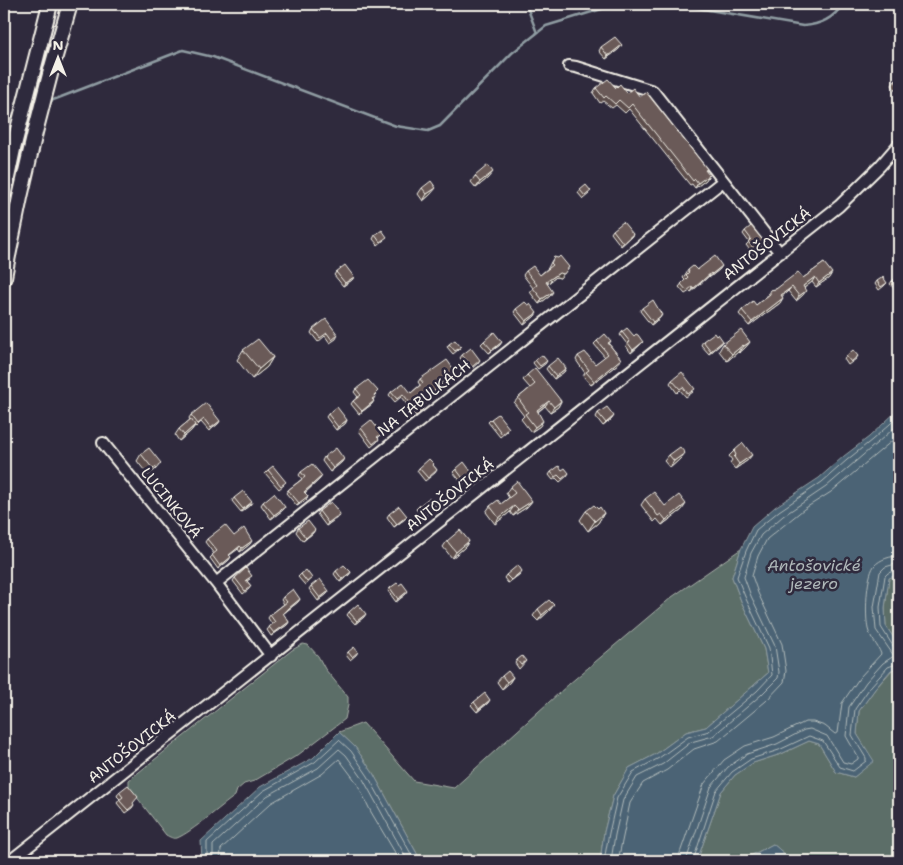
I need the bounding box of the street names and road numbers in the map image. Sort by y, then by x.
street label: ANTOŠOVICKÁ [718,202,815,285]
street label: NA TABULKÁCH [373,354,475,441]
street label: ANTOŠOVICKÁ [401,453,498,536]
street label: LUCINKOVÁ [136,463,207,543]
street label: ANTOŠOVICKÁ [83,705,180,788]

